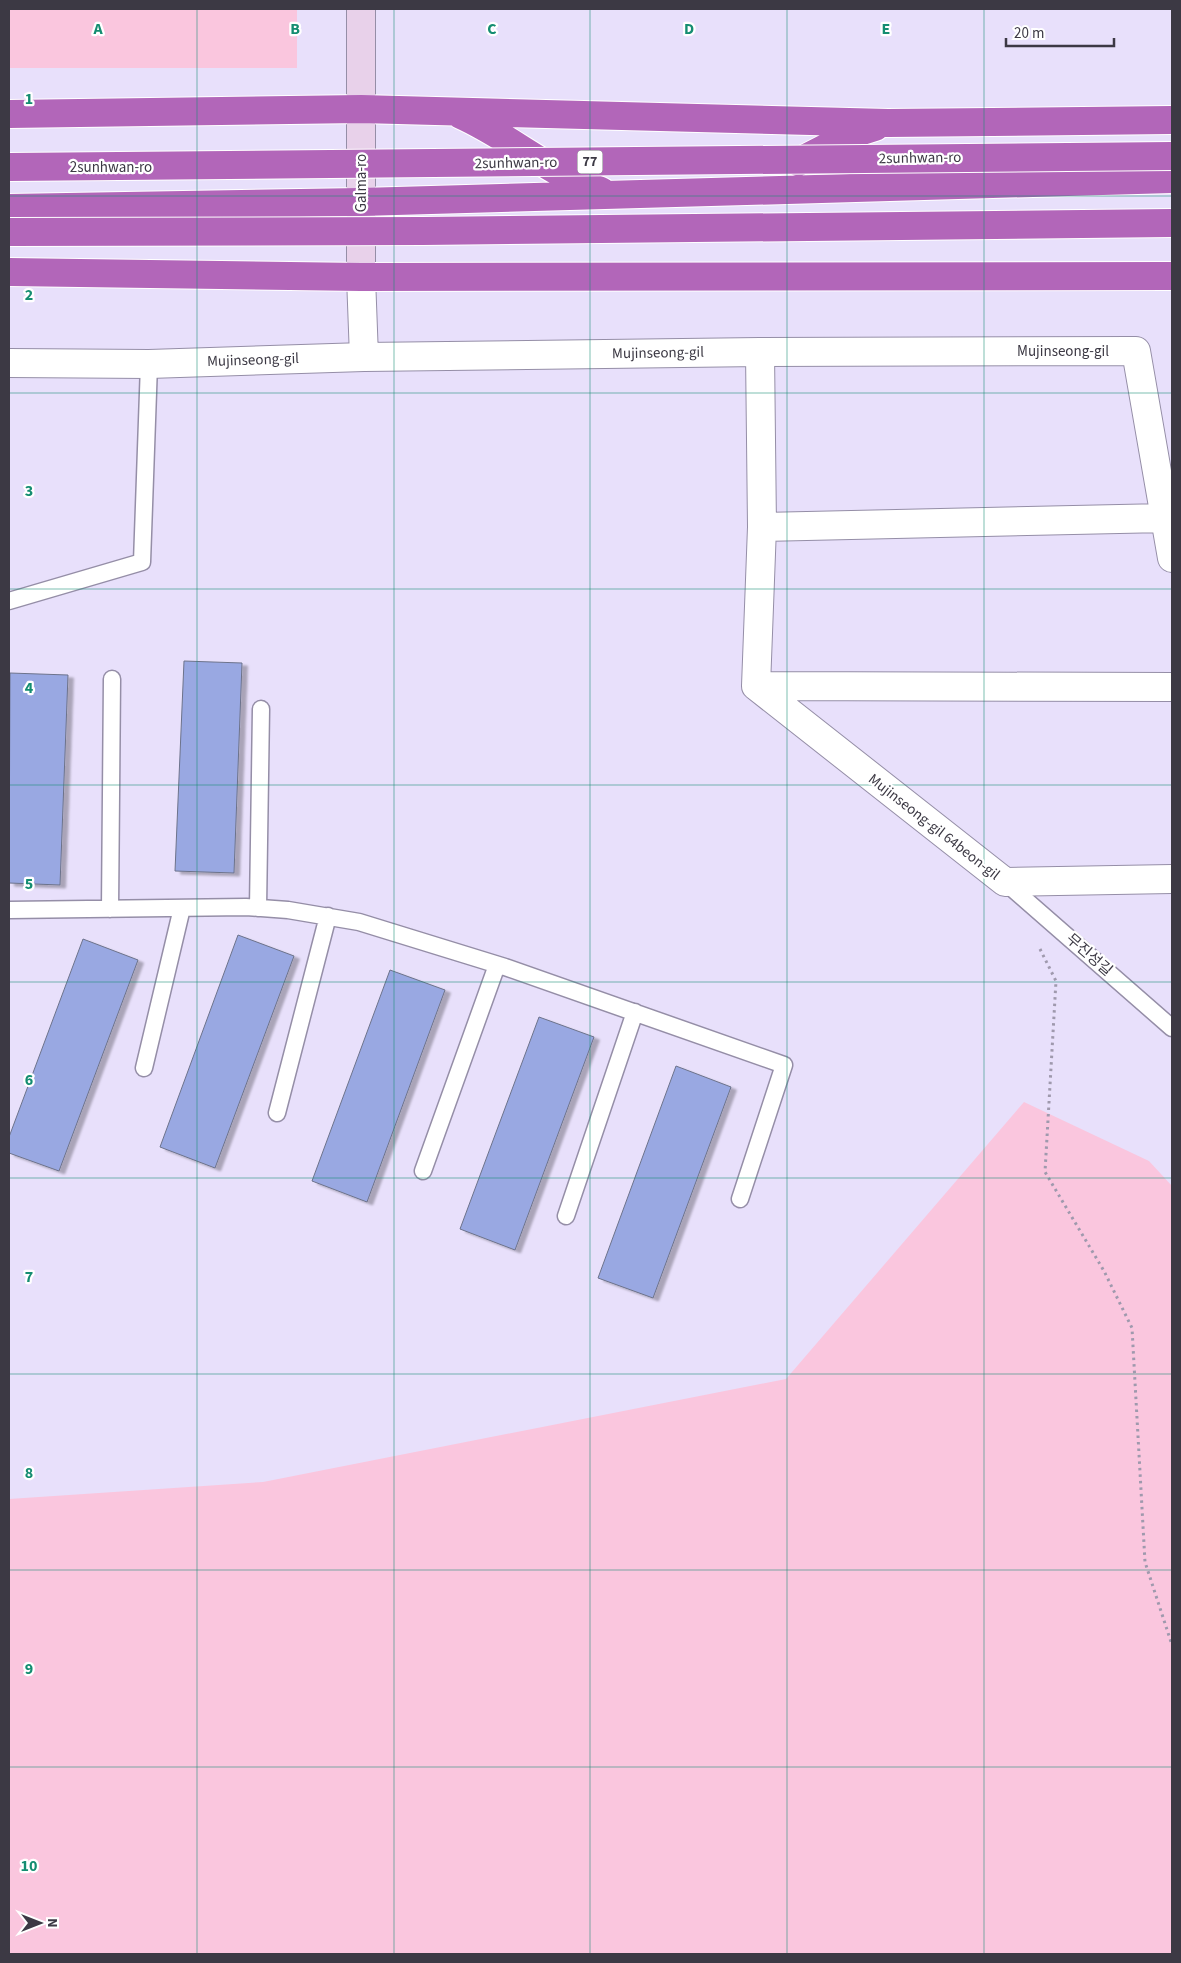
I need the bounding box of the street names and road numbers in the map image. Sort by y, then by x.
street label: 2sunhwan-ro [879,147,961,169]
road number: 77 [578,150,602,173]
street label: 2sunhwan-ro [475,152,557,174]
street label: Galma-ro [351,154,372,212]
street label: 2sunhwan-ro [70,157,152,178]
street label: Mujinseong-gil [1017,341,1109,362]
street label: Mujinseong-gil [612,342,704,364]
street label: Mujinseong-gil [207,348,300,372]
street label: Mujinseong-gil 64beon-gil [864,769,1004,885]
street label: 무진성길 [1061,929,1117,981]

